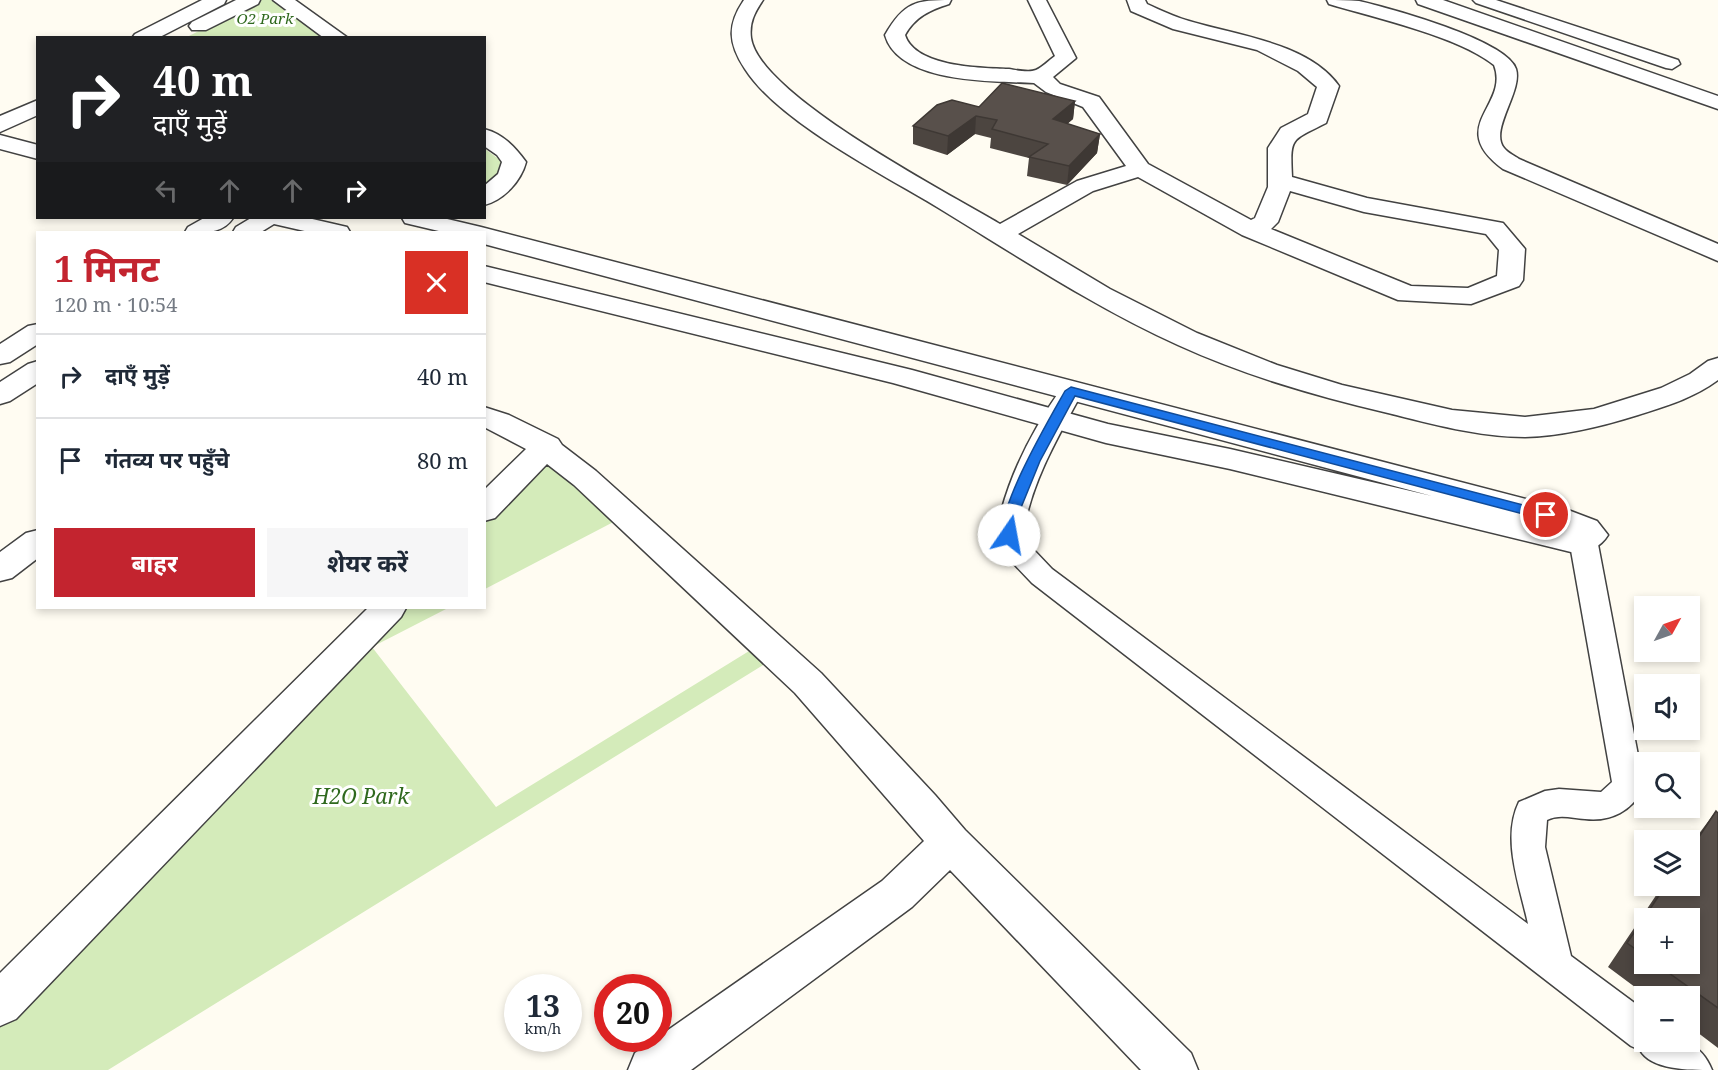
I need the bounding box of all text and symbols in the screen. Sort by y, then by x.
park label: O2 Park [237,8,294,28]
text: 40 m [153,51,253,108]
icon: right [54,60,132,138]
text: दाएँ मुड़ें [153,105,227,142]
icon: left [150,174,183,207]
icon: ahead [213,174,246,207]
icon: ahead [276,174,309,207]
icon: right [339,174,372,207]
text: 1 मिनट [54,244,159,293]
button: close [405,251,468,314]
text: 120 m · 10:54 [54,291,177,318]
icon: right [54,360,87,393]
text: दाएँ मुड़ें [105,360,170,390]
text: 40 m [417,361,468,391]
icon: arrive [54,444,87,477]
text: गंतव्य पर पहुँचे [105,444,230,474]
text: 80 m [417,445,468,475]
pin [1520,489,1571,540]
icon: arrive [1529,498,1562,531]
position arrow [977,503,1041,567]
button: बाहर [54,528,255,597]
button: शेयर करें [267,528,468,597]
north arrow [1634,596,1700,662]
map controls [1634,596,1700,1052]
button: sound [1634,674,1700,740]
button: search [1634,752,1700,818]
park label: H2O Park [312,782,410,810]
button: layers [1634,830,1700,896]
button: + [1634,908,1700,974]
speed limit sign: 20 [594,974,672,1052]
text: 13 [526,985,560,1026]
button: − [1634,986,1700,1052]
text: km/h [525,1018,561,1038]

